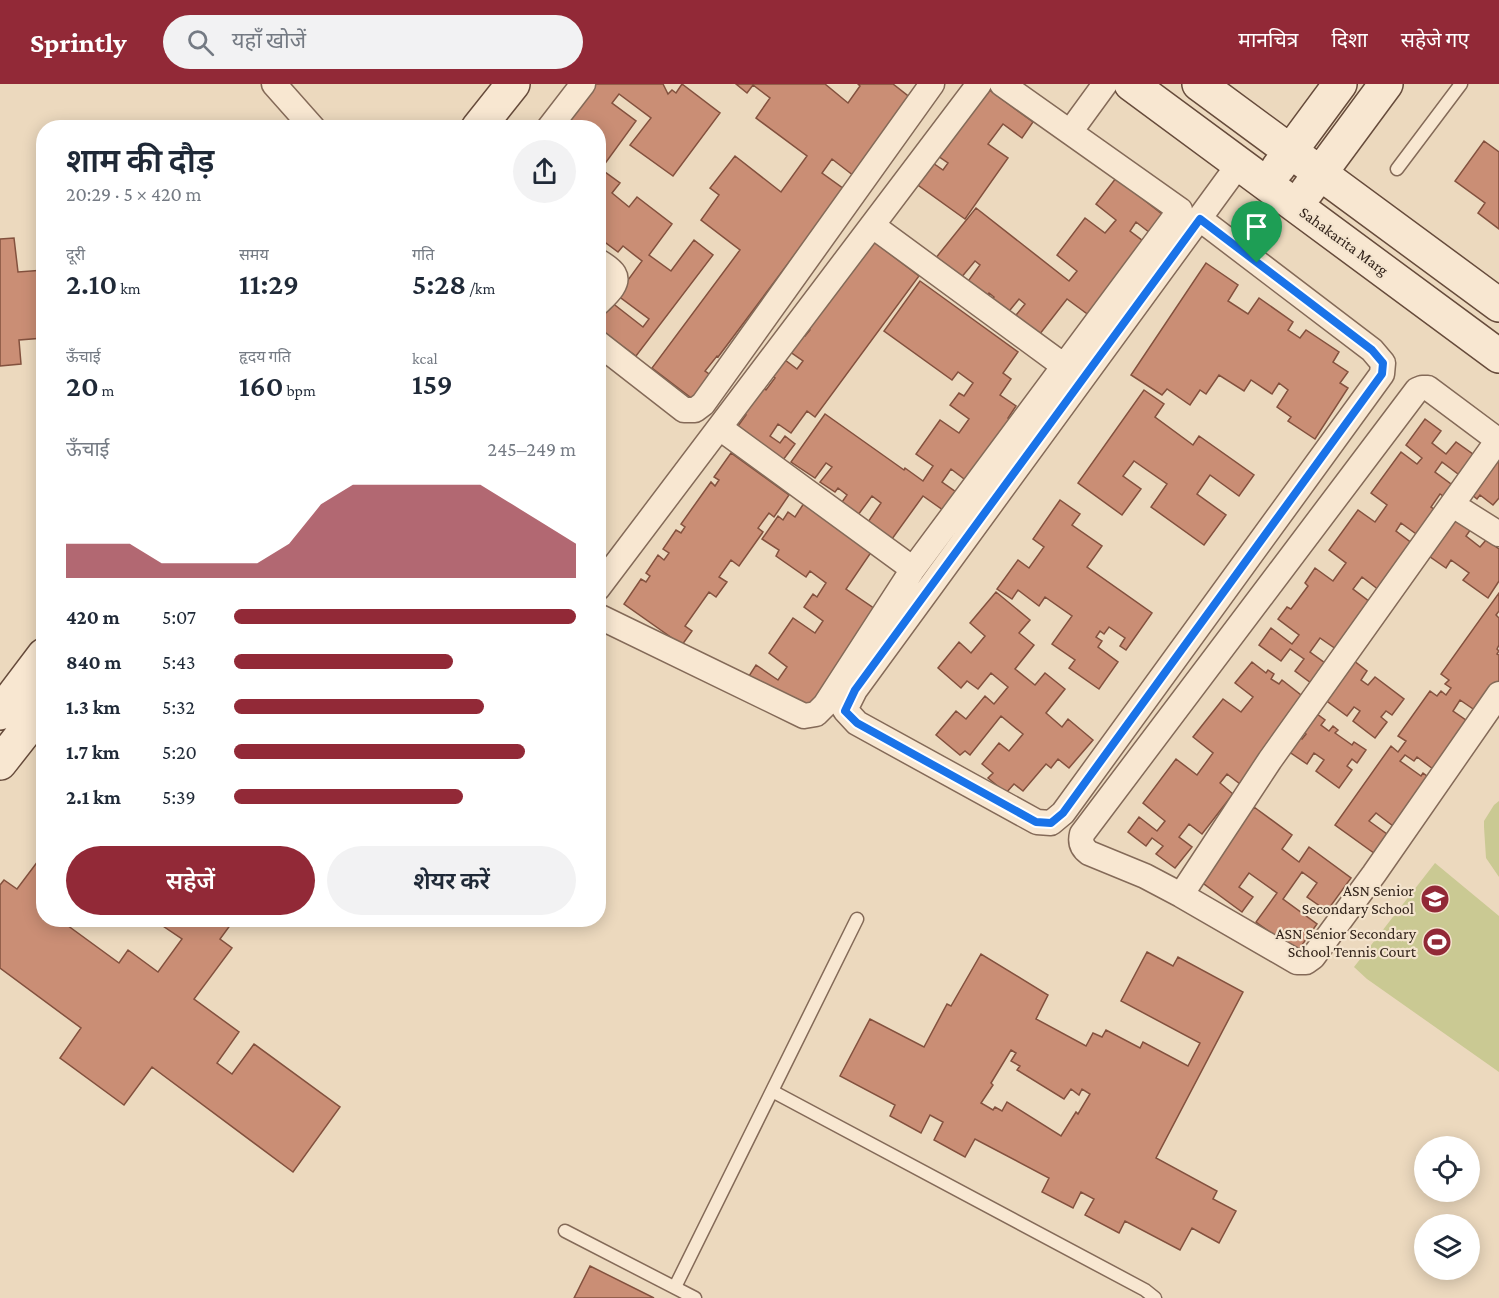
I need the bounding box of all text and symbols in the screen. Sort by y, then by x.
search box [163,15,583,69]
icon: search [184,26,217,59]
text: Sprintly [30,27,127,58]
text: यहाँ खोजें [232,28,306,53]
text: मानचित्र [1238,28,1298,52]
text: दिशा [1331,28,1368,52]
text: सहेजे गए [1401,28,1469,52]
button: share [513,140,576,203]
text: शाम की दौड़ [66,142,214,179]
text: 20:29 · 5 × 420 m [66,183,202,205]
pin [1231,201,1282,263]
street label: Sahakarita Marg [1296,203,1392,280]
icon: arrive [1240,210,1273,243]
text: दूरी [66,246,85,263]
text: समय [239,246,269,263]
text: गति [412,246,434,263]
text: 2.10 [66,267,117,300]
text: 11:29 [239,267,299,300]
text: 5:28 [412,267,466,300]
text: km [117,280,141,297]
text: /km [466,280,495,297]
text: ऊँचाई [66,348,101,365]
text: हृदय गति [239,348,291,365]
text: kcal [412,350,438,367]
text: 159 [412,367,453,400]
text: 20 [66,369,99,402]
text: 160 [239,369,283,402]
text: m [99,382,114,399]
text: bpm [283,382,316,399]
text: ऊँचाई [66,438,109,460]
text: 245–249 m [488,438,576,460]
text: 420 m [66,606,120,628]
text: 5:07 [162,606,196,628]
text: 840 m [66,651,121,673]
text: 5:43 [162,651,196,673]
text: 1.3 km [66,696,120,718]
text: 5:32 [162,696,195,718]
text: 1.7 km [66,741,120,763]
text: 5:20 [162,741,197,763]
text: 2.1 km [66,786,121,808]
text: 5:39 [162,786,196,808]
button: सहेजें [66,846,315,915]
button: शेयर करें [327,846,576,915]
place label: ASN Senior Secondary School [1302,882,1414,918]
school or university icon: ASN Senior Secondary School [1419,883,1451,915]
place label: ASN Senior Secondary School Tennis Court [1276,925,1417,960]
sports icon: ASN Senior Secondary School Tennis Court [1421,926,1453,958]
map controls [1414,1136,1480,1280]
button: locate [1414,1136,1480,1202]
button: layers [1414,1214,1480,1280]

